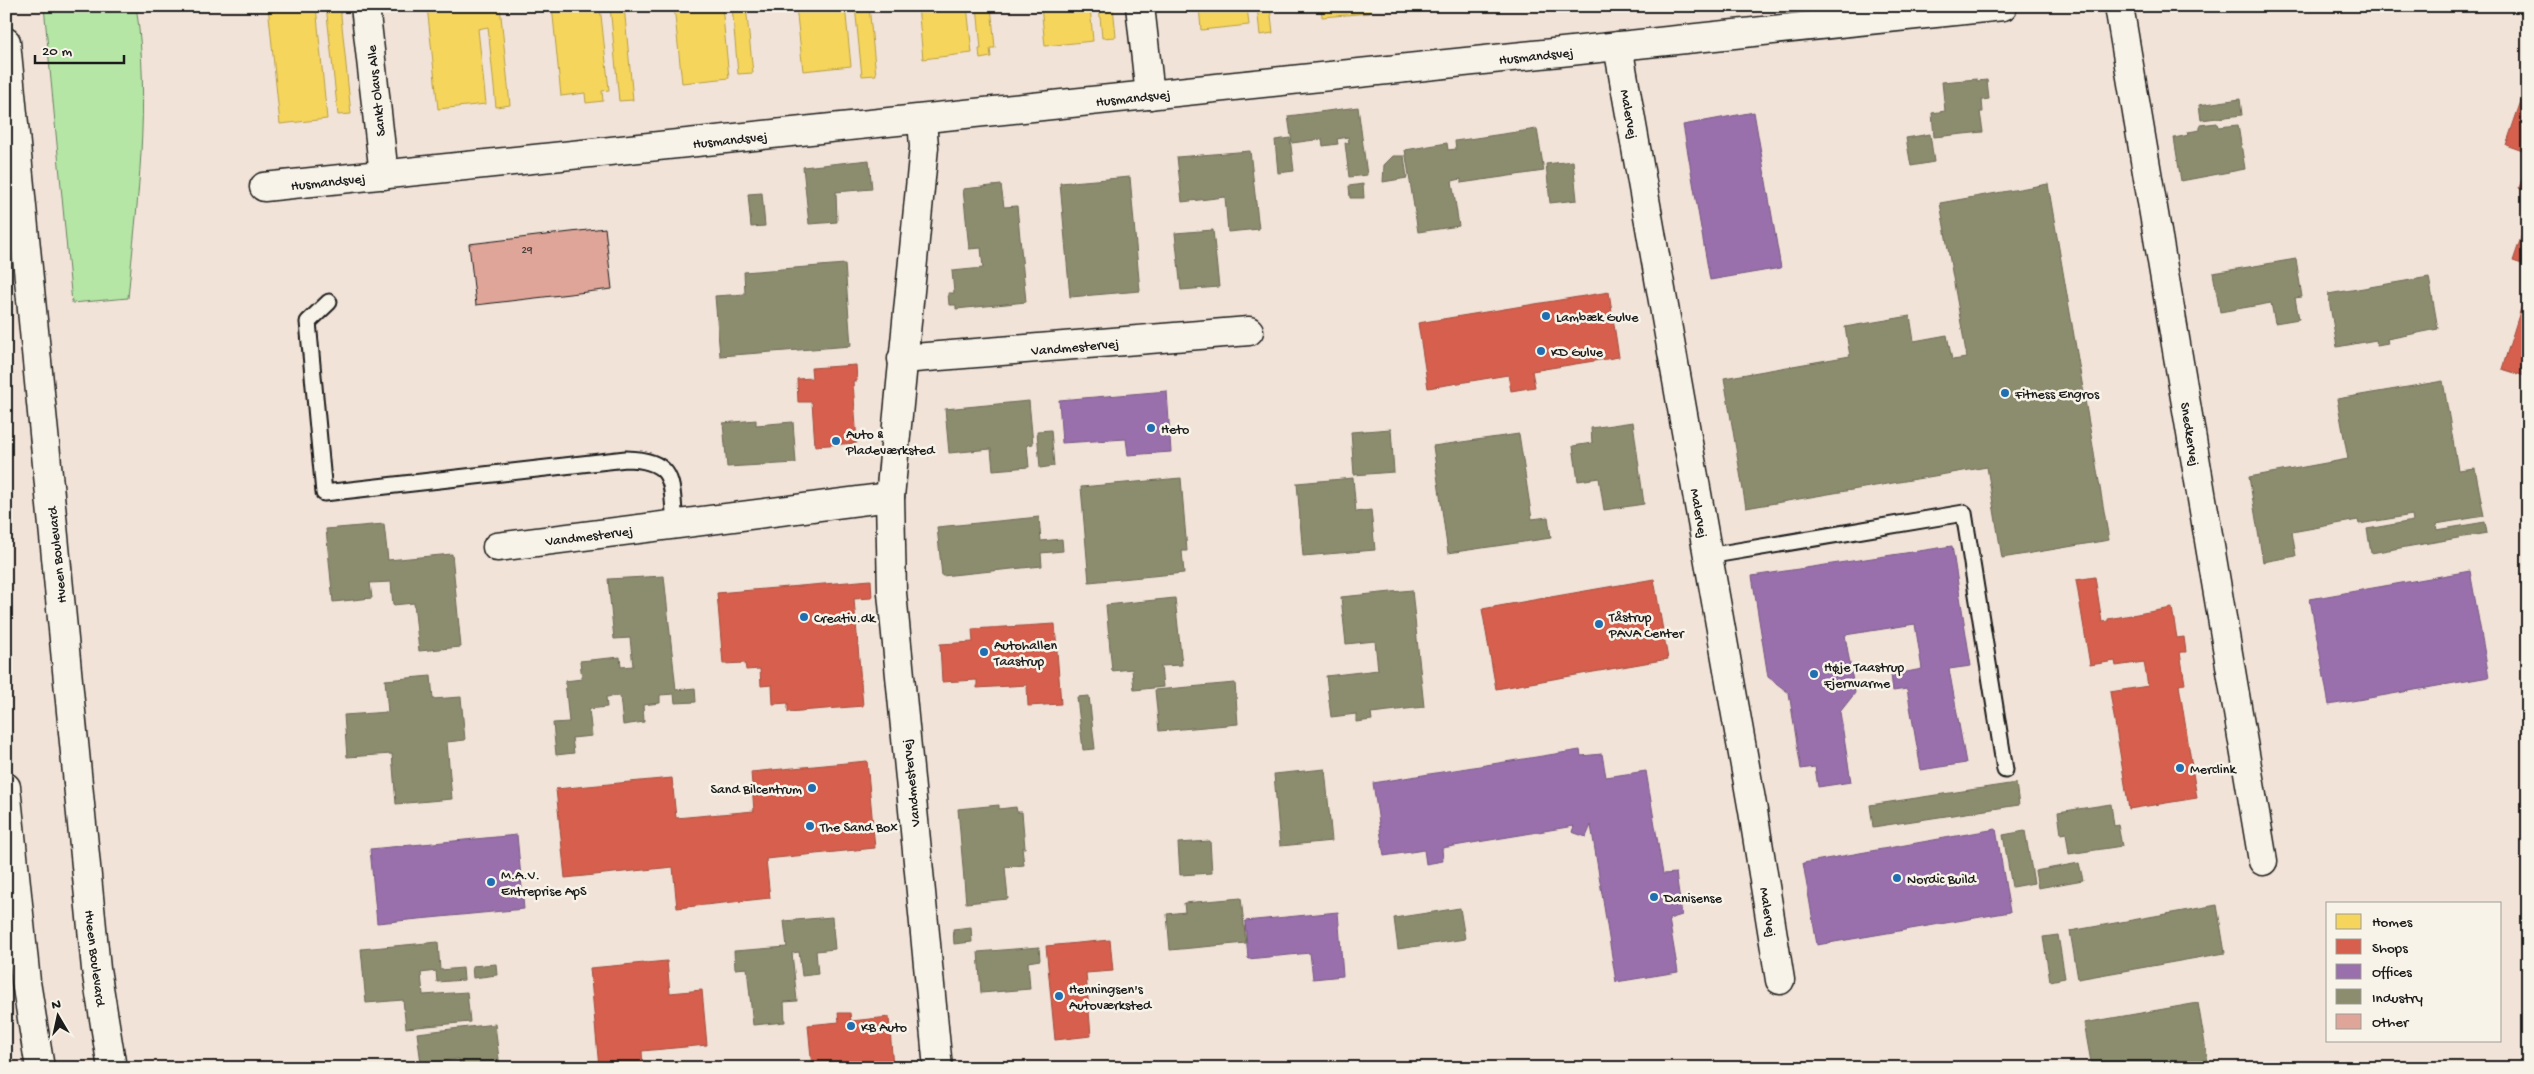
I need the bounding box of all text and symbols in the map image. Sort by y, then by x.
scale bar [35,32,124,64]
text: 20 m [42,43,72,61]
street label: Sankt Olavs Alle [364,43,391,137]
street label: Husmandsvej [1498,45,1574,70]
street label: Husmandsvej [1095,87,1171,112]
street label: Malervej [1615,88,1640,141]
street label: Husmandsvej [692,129,768,154]
street label: Husmandsvej [290,171,366,196]
house number: 29 [522,245,533,257]
marker: Lambæk Gulve [1540,310,1552,322]
place label: Lambæk Gulve [1556,310,1639,327]
street label: Vandmestervej [1030,336,1120,361]
marker: KD Gulve [1535,345,1547,357]
place label: KD Gulve [1551,345,1604,362]
marker: Fitness Engros [1999,387,2011,399]
place label: Fitness Engros [2014,387,2100,404]
street label: Snedkervej [2175,401,2202,468]
marker: Heto [1145,422,1157,434]
place label: Heto [1161,422,1189,439]
place label: Auto & Pladeværksted [845,427,936,460]
marker: Auto & Pladeværksted [830,435,842,447]
street label: Malervej [1685,487,1710,540]
street label: Hveen Boulevard [45,504,72,604]
street label: Vandmestervej [544,524,634,551]
place label: Tåstrup PAVA Center [1608,610,1685,643]
marker: Creativ.dk [798,611,810,623]
place label: Creativ.dk [814,611,877,628]
marker: Tåstrup PAVA Center [1593,618,1605,630]
place label: Autohallen Taastrup [993,638,1057,671]
marker: Autohallen Taastrup [978,646,990,658]
place label: Høje Taastrup Fjernvarme [1823,660,1904,693]
marker: Høje Taastrup Fjernvarme [1808,668,1820,680]
street label: Vandmestervej [899,738,926,828]
marker: Merclink [2174,762,2186,774]
place label: Merclink [2190,762,2237,779]
place label: Sand Bilcentrum [710,782,802,799]
marker: Sand Bilcentrum [806,782,818,794]
marker: The Sand Box [804,820,816,832]
place label: The Sand Box [819,820,898,837]
place label: M.A.V. Entreprise ApS [501,868,587,901]
marker: Nordic Build [1891,872,1903,884]
place label: Nordic Build [1907,872,1978,889]
marker: M.A.V. Entreprise ApS [485,876,497,888]
street label: Malervej [1754,886,1779,939]
marker: Danisense [1648,891,1660,903]
place label: Danisense [1663,891,1723,908]
legend [2326,902,2502,1042]
street label: Hveen Boulevard [79,909,108,1009]
text: Homes [2372,914,2413,932]
text: Shops [2372,940,2408,958]
text: Offices [2372,964,2412,982]
place label: Henningsen's Autoværksted [1069,982,1153,1015]
marker: Henningsen's Autoværksted [1053,990,1065,1002]
text: Industry [2372,990,2424,1008]
north arrow [32,992,82,1042]
text: N [51,997,62,1015]
text: Other [2372,1014,2410,1032]
marker: KB Auto [845,1020,857,1032]
place label: KB Auto [861,1020,907,1037]

